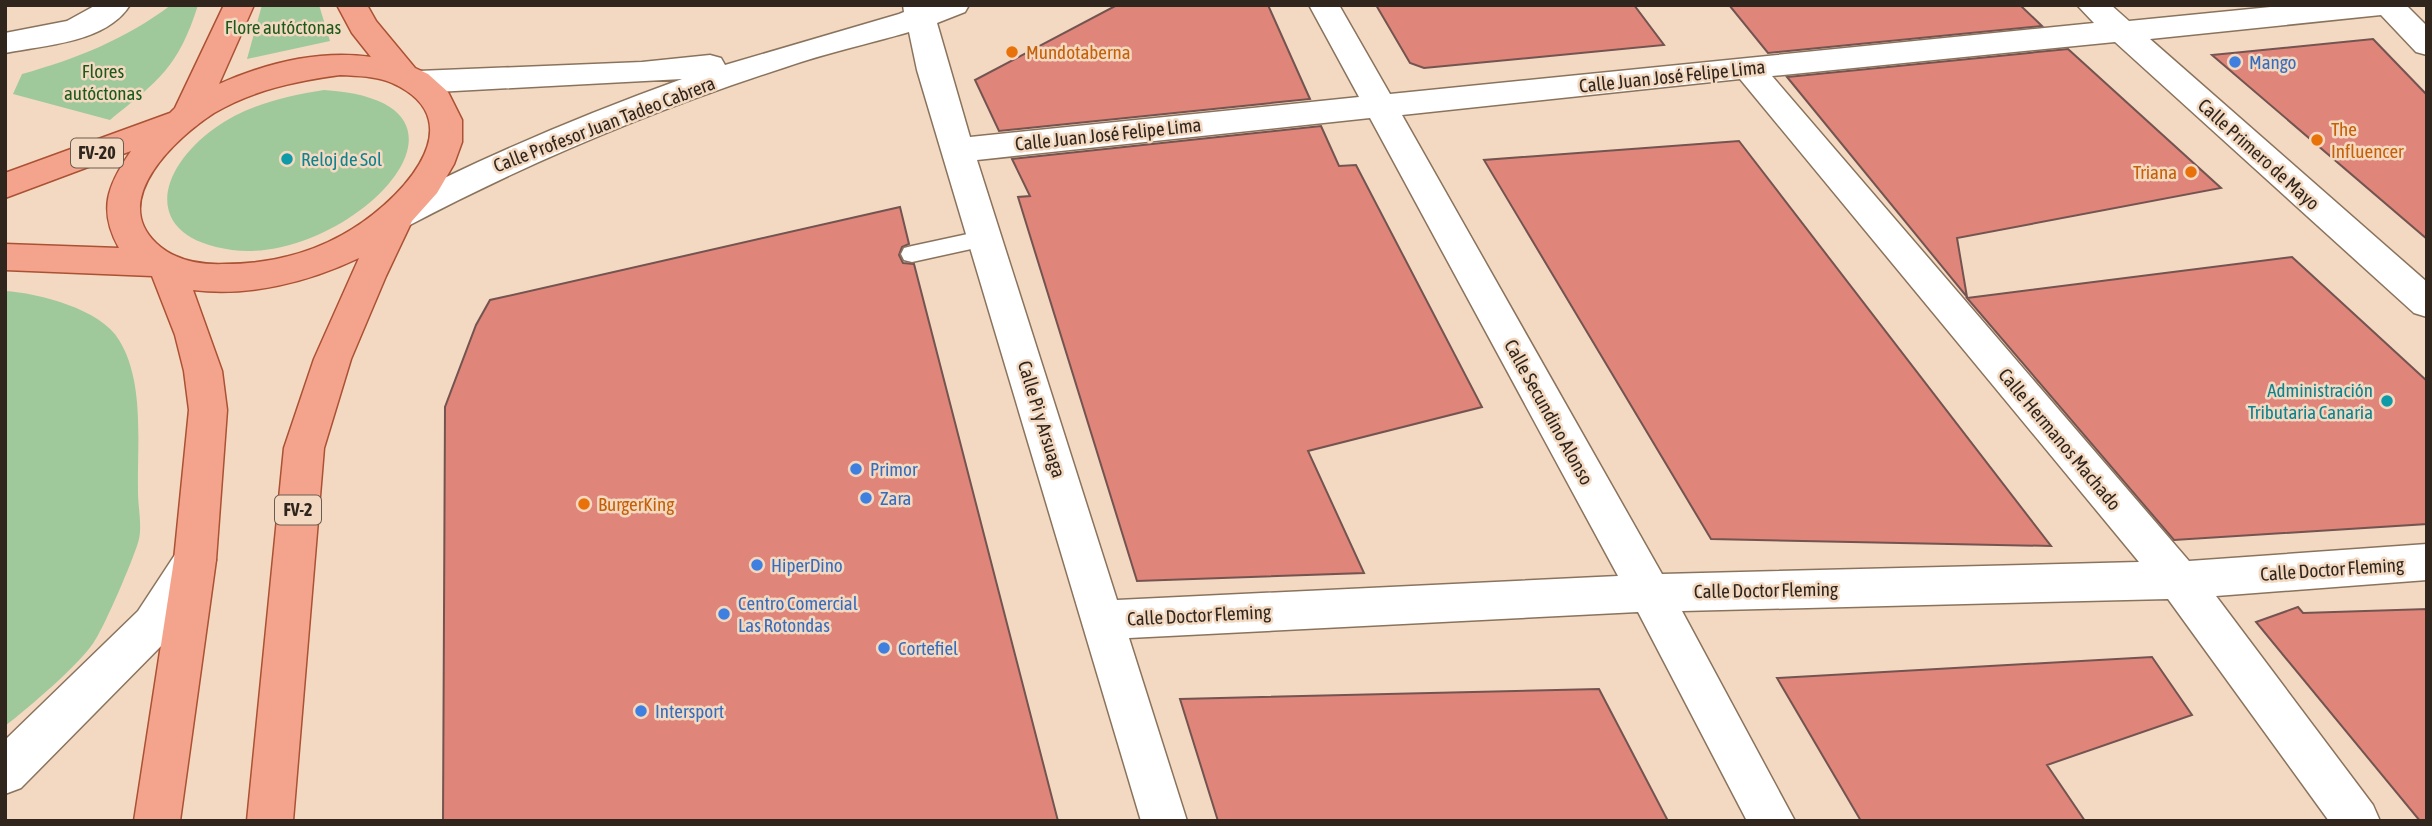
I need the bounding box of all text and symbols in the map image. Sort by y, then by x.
park label: Flore autóctonas [225,16,342,38]
place label: Mundotaberna [1026,41,1131,63]
marker: Mundotaberna [1004,44,1020,60]
place label: Mango [2249,51,2297,73]
marker: Mango [2227,54,2243,70]
street label: Calle Juan José Felipe Lima [1578,55,1766,97]
park label: Flores autóctonas [64,60,142,104]
street label: Calle Profesor Juan Tadeo Cabrera [490,72,718,176]
street label: Calle Primero de Mayo [2194,94,2324,214]
street label: Calle Juan José Felipe Lima [1014,113,1202,155]
place label: The Influencer [2331,118,2404,162]
marker: The Influencer [2309,132,2325,148]
road number: FV-20 [71,138,123,168]
place label: Reloj de Sol [301,148,382,170]
marker: Reloj de Sol [279,151,295,167]
place label: Triana [2133,161,2177,183]
marker: Triana [2183,164,2199,180]
street label: Calle Secundino Alonso [1500,336,1598,488]
street label: Calle Pi y Arsuaga [1014,358,1070,480]
street label: Calle Hermanos Machado [1994,364,2126,514]
place label: Administración Tributaria Canaria [2248,379,2373,423]
marker: Administración Tributaria Canaria [2379,393,2395,409]
place label: Primor [870,458,918,480]
marker: Primor [848,461,864,477]
place label: Zara [880,487,911,509]
marker: Zara [858,490,874,506]
place label: BurgerKing [598,493,675,515]
road number: FV-2 [275,496,321,524]
marker: BurgerKing [576,496,592,512]
street label: Calle Doctor Fleming [2259,553,2405,585]
place label: HiperDino [771,554,843,576]
marker: HiperDino [749,557,765,573]
street label: Calle Doctor Fleming [1694,578,1839,602]
place label: Centro Comercial Las Rotondas [738,592,858,636]
street label: Calle Doctor Fleming [1126,600,1272,630]
marker: Centro Comercial Las Rotondas [716,606,732,622]
place label: Cortefiel [898,637,958,659]
marker: Cortefiel [876,640,892,656]
place label: Intersport [655,700,724,722]
marker: Intersport [633,703,649,719]

